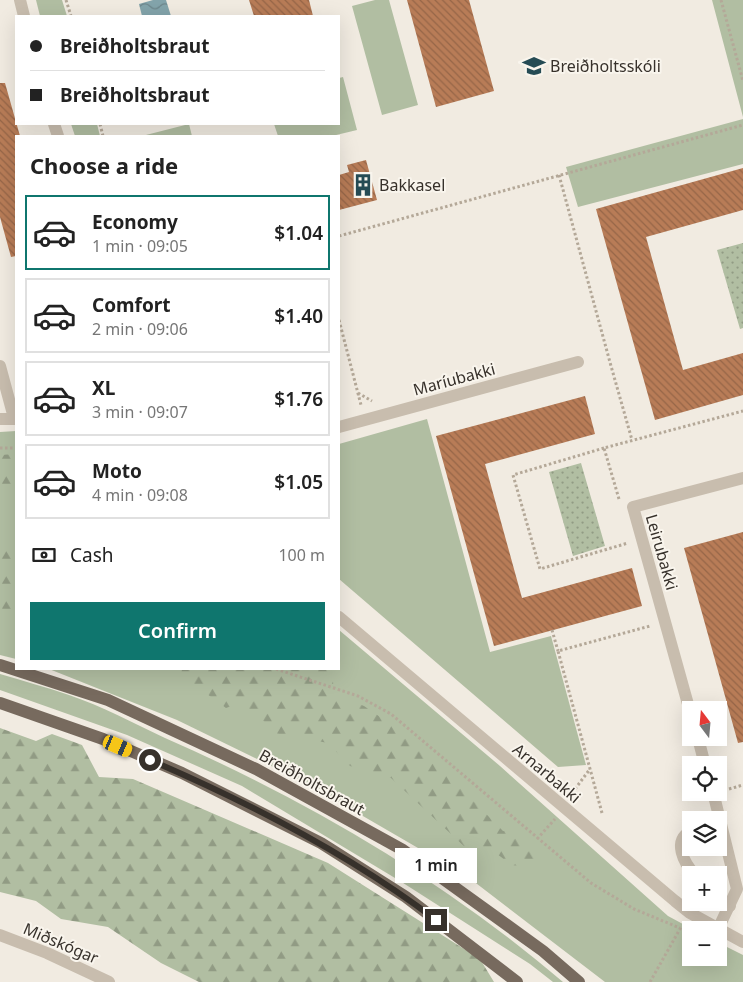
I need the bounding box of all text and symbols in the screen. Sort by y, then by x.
text: Breiðholtsbraut [60,33,209,59]
school or university icon: Breiðholtsskóli [521,53,547,79]
place label: Breiðholtsskóli [550,55,661,77]
text: Breiðholtsbraut [60,82,209,108]
text: Choose a ride [30,150,178,180]
building icon: Bakkasel [350,172,376,198]
place label: Bakkasel [379,174,445,196]
text: Economy [92,209,178,235]
icon: car [32,210,77,255]
text: $1.04 [274,220,323,246]
text: 1 min · 09:05 [92,235,188,257]
text: Comfort [92,292,171,318]
icon: car [32,293,77,338]
text: $1.40 [274,303,323,329]
text: 2 min · 09:06 [92,318,188,340]
street label: Maríubakki [411,357,497,401]
text: XL [92,375,115,401]
icon: car [32,376,77,421]
text: $1.76 [274,386,323,412]
text: 3 min · 09:07 [92,401,188,423]
text: Moto [92,458,142,484]
icon: car [32,459,77,504]
text: $1.05 [274,469,323,495]
text: 4 min · 09:08 [92,484,188,506]
street label: Leirubakki [641,511,683,593]
icon: cash [30,541,58,569]
text: Cash [70,542,114,568]
text: 100 m [278,544,325,566]
button: Confirm [30,602,325,660]
north arrow [682,701,728,746]
map controls [682,701,727,966]
car [101,733,134,759]
street label: Arnarbakki [508,738,586,808]
street label: Breiðholtsbraut [255,744,369,820]
route start [139,749,161,771]
button: locate [682,756,727,801]
button: layers [682,811,727,856]
callout: 1 min [395,848,477,882]
text: 1 min [414,854,458,876]
button: + [682,866,727,911]
route end [425,909,447,931]
street label: Miðskógar [20,917,102,969]
button: − [682,921,727,966]

